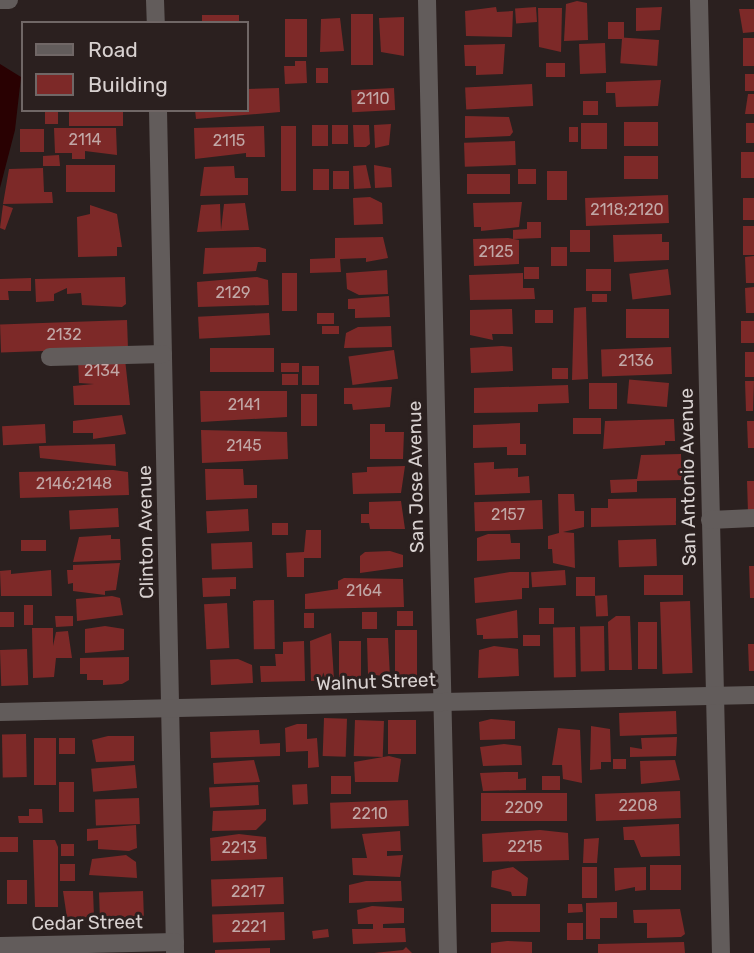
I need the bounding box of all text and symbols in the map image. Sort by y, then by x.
legend [21,21,248,112]
text: Road [88,37,138,62]
text: Building [88,72,168,97]
house number: 2110 [356,89,390,109]
house number: 2114 [68,130,102,150]
house number: 2115 [213,131,245,151]
house number: 2118;2120 [590,200,664,220]
house number: 2125 [478,242,514,262]
house number: 2129 [215,283,251,303]
house number: 2132 [46,325,82,345]
house number: 2136 [618,351,654,371]
house number: 2134 [84,361,120,381]
street label: San Antonio Avenue [675,387,701,567]
house number: 2141 [228,395,260,415]
street label: San Jose Avenue [403,400,429,554]
house number: 2145 [226,436,262,456]
street label: Clinton Avenue [133,465,159,599]
house number: 2146;2148 [36,474,112,494]
house number: 2157 [491,505,525,525]
house number: 2164 [346,581,382,601]
street label: Walnut Street [316,669,436,695]
house number: 2208 [618,796,658,816]
house number: 2209 [505,798,543,818]
house number: 2210 [352,804,388,824]
house number: 2215 [507,837,543,857]
house number: 2213 [221,838,257,858]
house number: 2217 [231,882,265,902]
street label: Cedar Street [31,911,143,935]
house number: 2221 [231,917,267,937]

